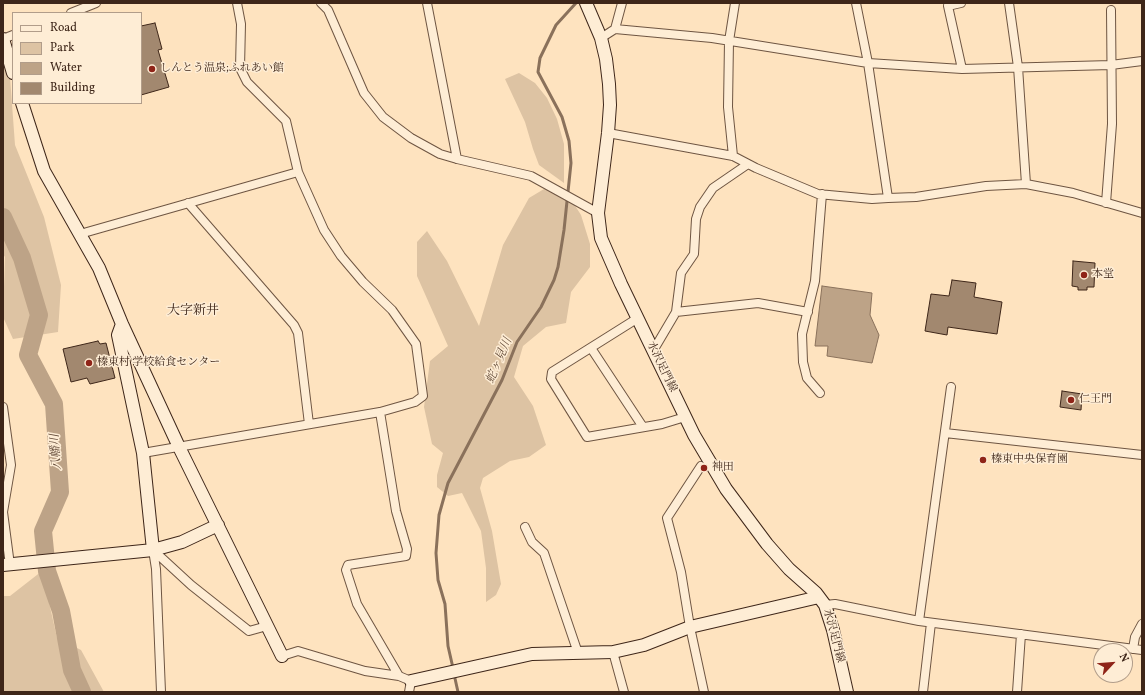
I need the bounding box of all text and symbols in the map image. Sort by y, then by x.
legend [12,12,142,104]
text: Road [50,20,77,36]
text: Park [50,40,75,56]
text: Water [50,60,82,76]
place label: しんとう温泉;ふれあい館 [160,62,284,76]
marker: しんとう温泉;ふれあい館 [147,64,157,74]
text: Building [50,80,95,96]
place label: 本堂 [1092,268,1114,282]
marker: 本堂 [1079,270,1089,280]
district label: 大字新井 [167,304,219,320]
water label: 蛇ヶ見川 [484,336,516,386]
street label: 水沢足門線 [643,339,679,395]
place label: 榛東村 学校給食センター [97,356,220,370]
marker: 榛東村 学校給食センター [84,358,94,368]
place label: 仁王門 [1079,393,1112,407]
marker: 仁王門 [1066,395,1076,405]
water label: 八幡川 [49,434,65,470]
place label: 榛東中央保育園 [991,453,1068,467]
marker: 榛東中央保育園 [978,455,988,465]
place label: 神田 [712,461,734,475]
marker: 神田 [699,463,709,473]
street label: 水沢足門線 [820,608,846,664]
north arrow [1093,643,1133,683]
text: N [1115,651,1132,665]

